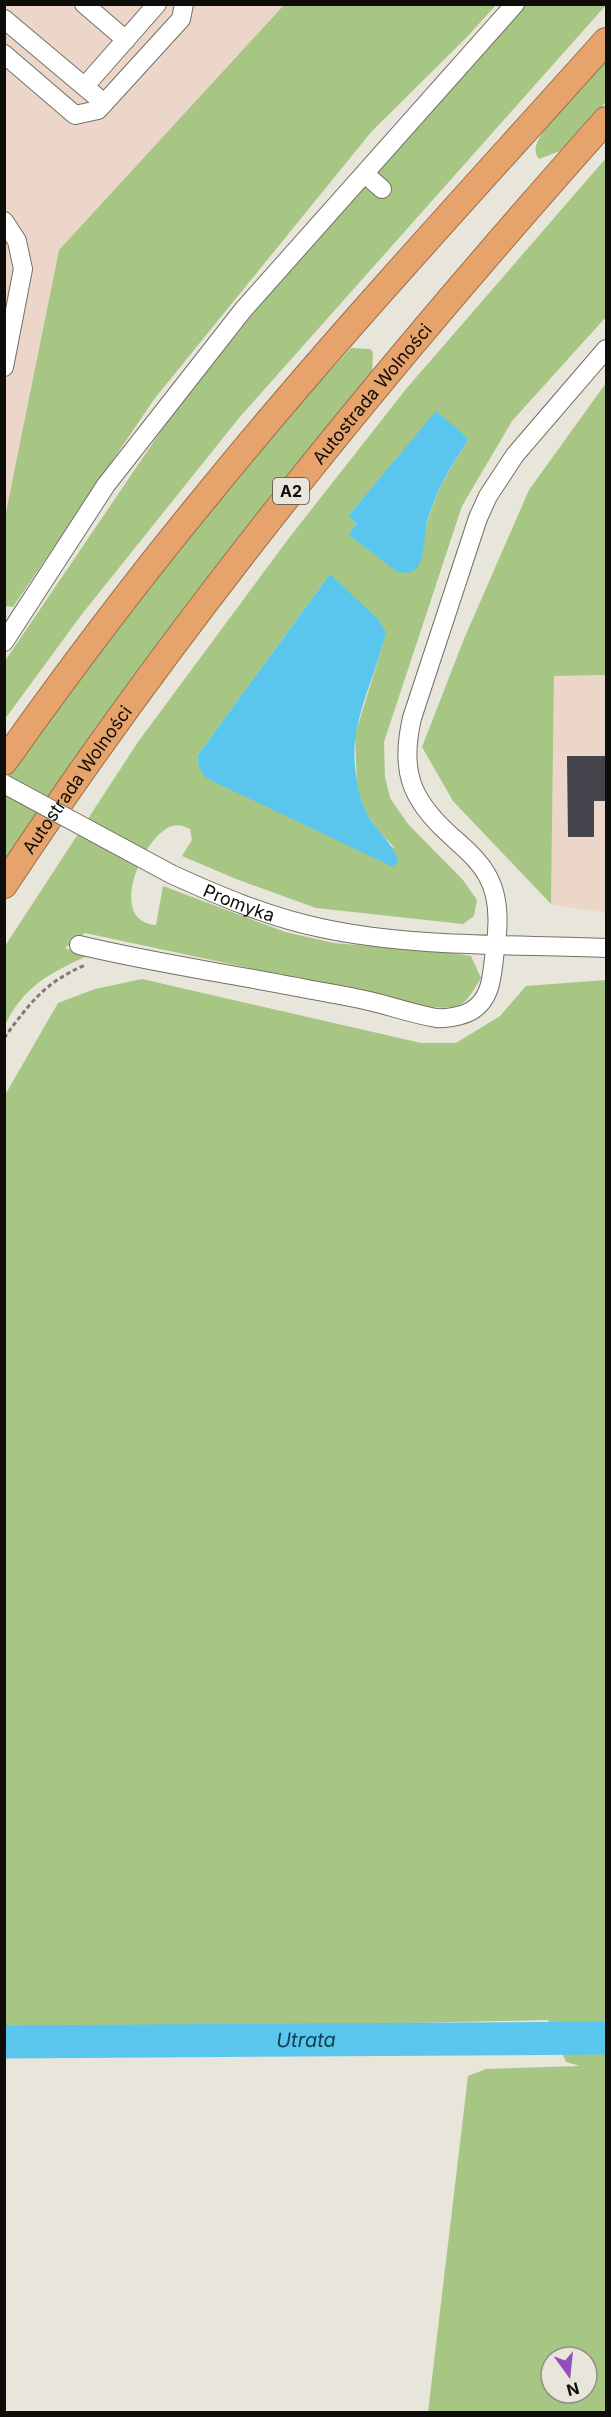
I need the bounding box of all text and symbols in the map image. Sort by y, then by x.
street label: Autostrada Wolności [308,319,436,468]
road number: A2 [273,478,309,504]
street label: Autostrada Wolności [18,701,136,857]
street label: Promyka [200,879,277,925]
water label: Utrata [276,2028,336,2052]
north arrow [539,2345,599,2405]
text: N [564,2378,581,2401]

